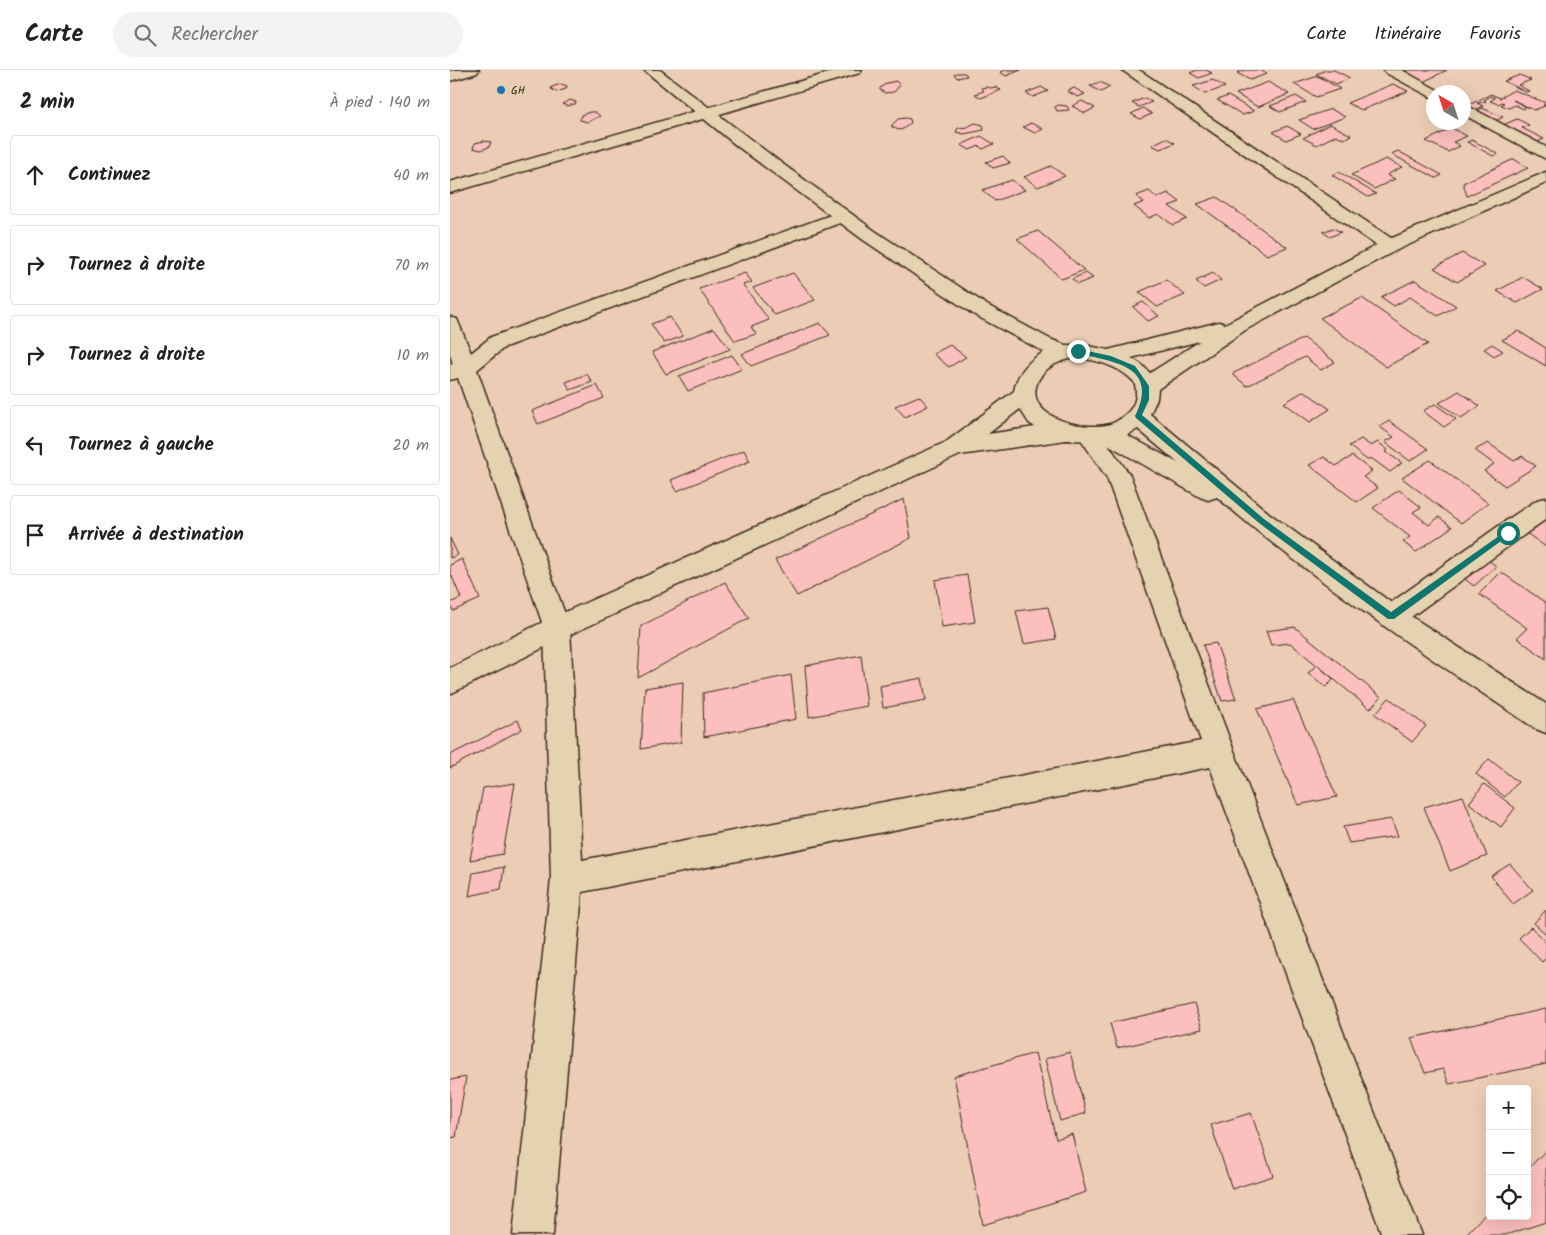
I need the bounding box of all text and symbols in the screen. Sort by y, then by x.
search box [113,12,463,57]
text: Carte [25,15,83,54]
text: Rechercher [171,20,258,50]
text: Carte [1306,20,1346,49]
text: Itinéraire [1374,20,1441,49]
text: Favoris [1469,20,1521,49]
icon: search [131,21,159,49]
place label: GH [511,82,525,100]
marker: GH [495,84,507,96]
north arrow [1426,85,1471,130]
text: 2 min [20,86,75,119]
text: À pied · 140 m [330,90,430,115]
text: Continuez [68,160,151,190]
icon: ahead [21,161,49,189]
text: 40 m [393,163,429,188]
text: Tournez à droite [68,250,205,280]
icon: right [21,251,49,279]
text: 70 m [394,253,429,278]
text: Tournez à droite [68,340,205,370]
route end [1067,340,1090,363]
icon: right [21,341,49,369]
text: 10 m [397,343,429,368]
text: Tournez à gauche [68,430,214,460]
icon: left [21,431,49,459]
text: 20 m [393,433,429,458]
text: Arrivée à destination [68,520,244,550]
icon: arrive [21,521,49,549]
route start [1497,522,1520,545]
map controls [1486,1085,1531,1220]
button: + [1486,1085,1531,1130]
button: − [1486,1130,1531,1175]
button: locate [1486,1175,1531,1220]

